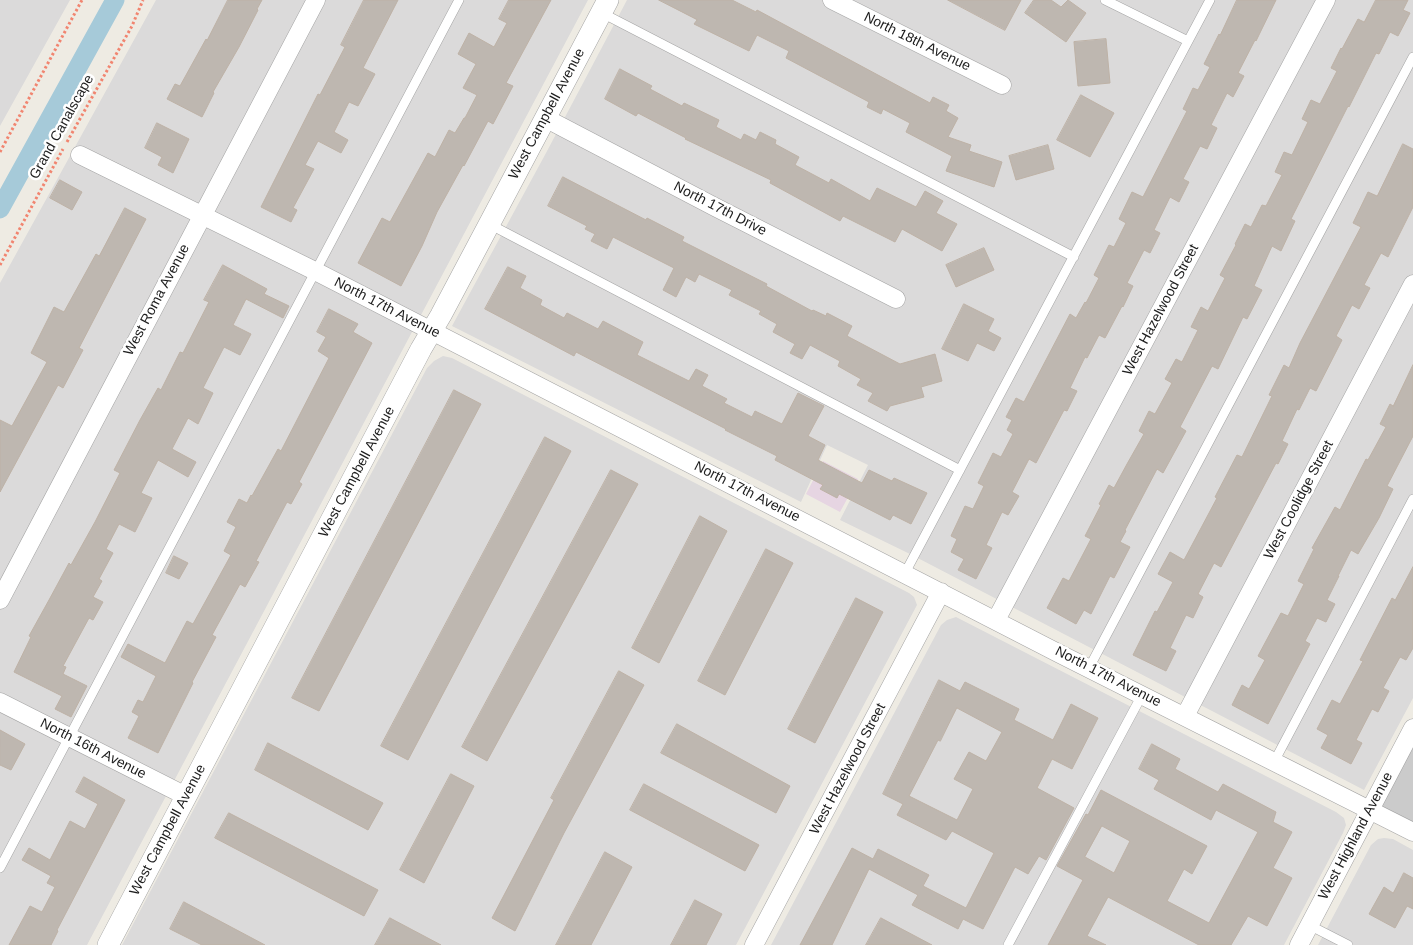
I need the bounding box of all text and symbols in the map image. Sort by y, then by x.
street label: North 18th Avenue [861,9,973,75]
street label: West Campbell Avenue [505,46,589,182]
street label: Grand Canalscape [26,72,98,182]
street label: North 17th Drive [671,178,769,240]
street label: West Roma Avenue [120,241,194,359]
street label: West Hazelwood Street [1119,242,1203,378]
street label: North 17th Avenue [331,274,443,342]
street label: West Campbell Avenue [315,404,399,540]
street label: West Coolidge Street [1261,438,1337,562]
street label: North 17th Avenue [691,458,803,526]
street label: North 17th Avenue [1052,643,1164,711]
street label: West Hazelwood Street [806,701,890,837]
street label: North 16th Avenue [37,715,149,783]
street label: West Campbell Avenue [126,762,210,898]
street label: West Highland Avenue [1315,769,1397,903]

